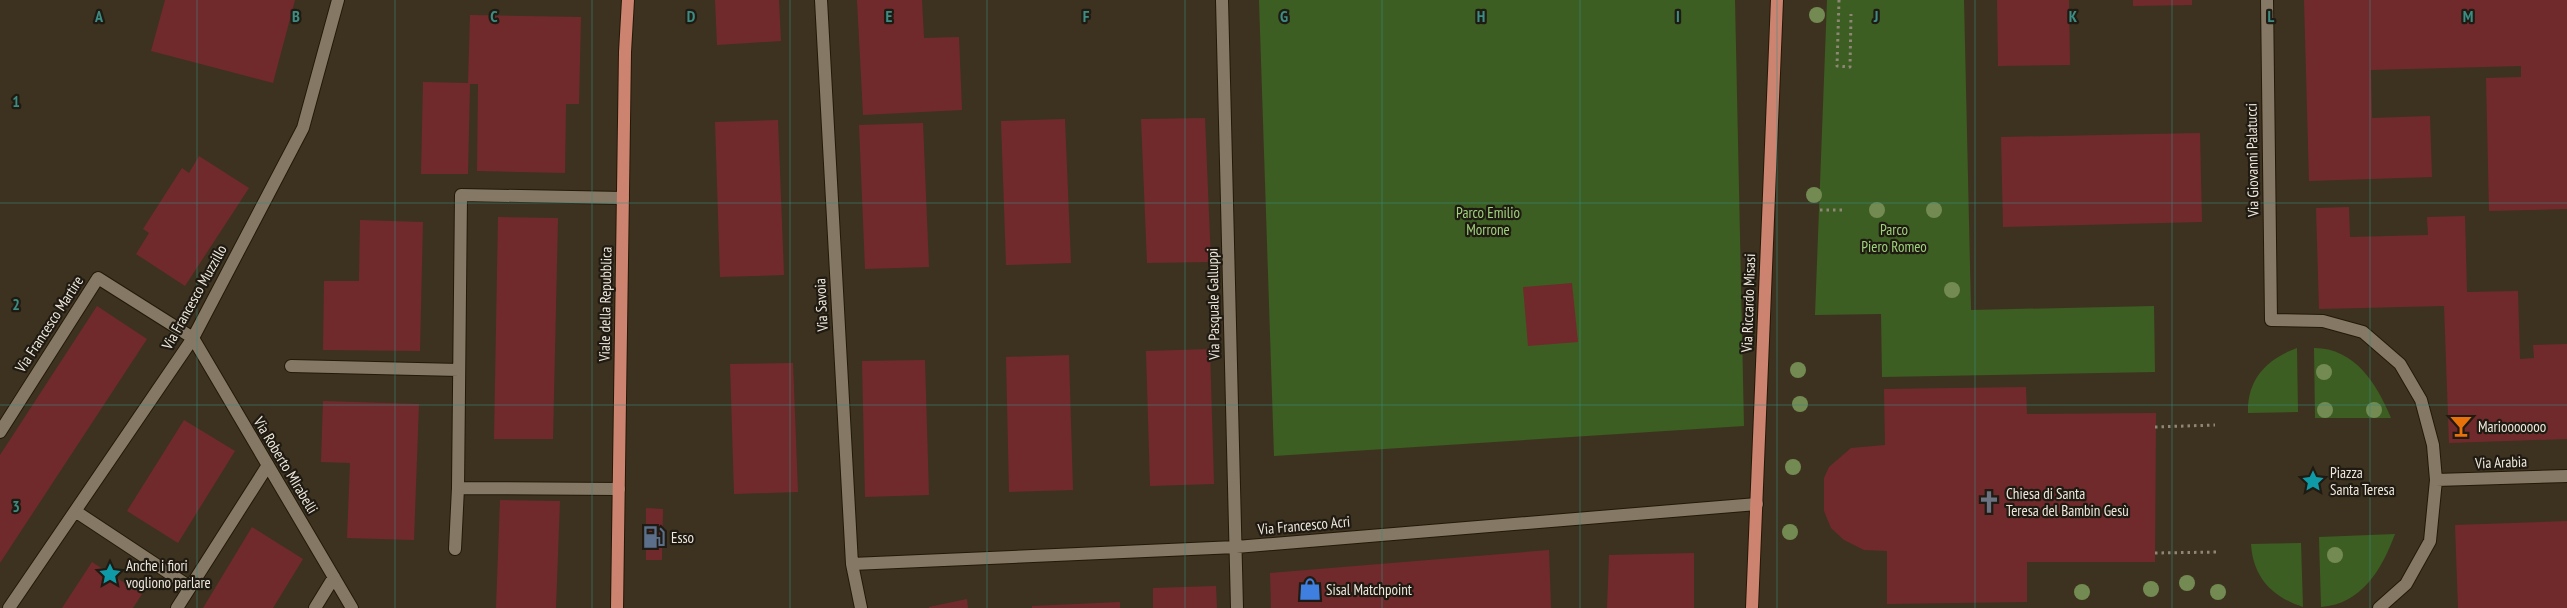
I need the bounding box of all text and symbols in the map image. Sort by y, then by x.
text: A [94,6,104,26]
text: B [292,6,300,26]
text: C [490,6,498,26]
text: D [687,6,696,26]
text: E [886,6,893,26]
text: F [1083,6,1090,26]
text: G [1280,6,1288,26]
text: H [1477,6,1485,26]
text: I [1676,6,1680,26]
text: J [1873,6,1878,26]
text: K [2069,6,2078,26]
text: L [2268,6,2275,26]
text: M [2463,6,2473,26]
text: 1 [12,91,20,111]
street label: Via Giovanni Palatucci [2242,103,2263,218]
park label: Parco Emilio Morrone [1456,203,1520,239]
park label: Parco Piero Romeo [1861,220,1927,256]
street label: Via Francesco Muzzillo [157,241,231,354]
street label: Viale della Repubblica [594,246,616,363]
street label: Via Pasquale Galluppi [1203,248,1223,361]
street label: Via Riccardo Misasi [1737,253,1759,354]
street label: Via Francesco Martire [10,272,87,377]
street label: Via Savoia [810,278,832,333]
text: 2 [12,294,20,314]
street label: Via Roberto MIrabelli [249,412,322,517]
bar icon: Mariooooooo [2448,413,2474,439]
place label: Mariooooooo [2478,417,2546,436]
street label: Via Arabia [2474,452,2527,472]
place label: Piazza Santa Teresa [2330,463,2395,499]
place icon: Piazza Santa Teresa [2300,468,2326,494]
place label: Chiesa di Santa Teresa del Bambin Gesù [2006,484,2129,520]
church icon: Chiesa di Santa Teresa del Bambin Gesù [1976,489,2002,515]
text: 3 [12,496,20,516]
street label: Via Francesco Acri [1256,512,1351,539]
fuel station icon: Esso [641,524,667,550]
place label: Esso [671,528,694,547]
place label: Anche i fiori vogliono parlare [126,556,211,592]
place icon: Anche i fiori vogliono parlare [97,561,123,587]
shop icon: Sisal Matchpoint [1297,576,1323,602]
place label: Sisal Matchpoint [1326,580,1412,599]

